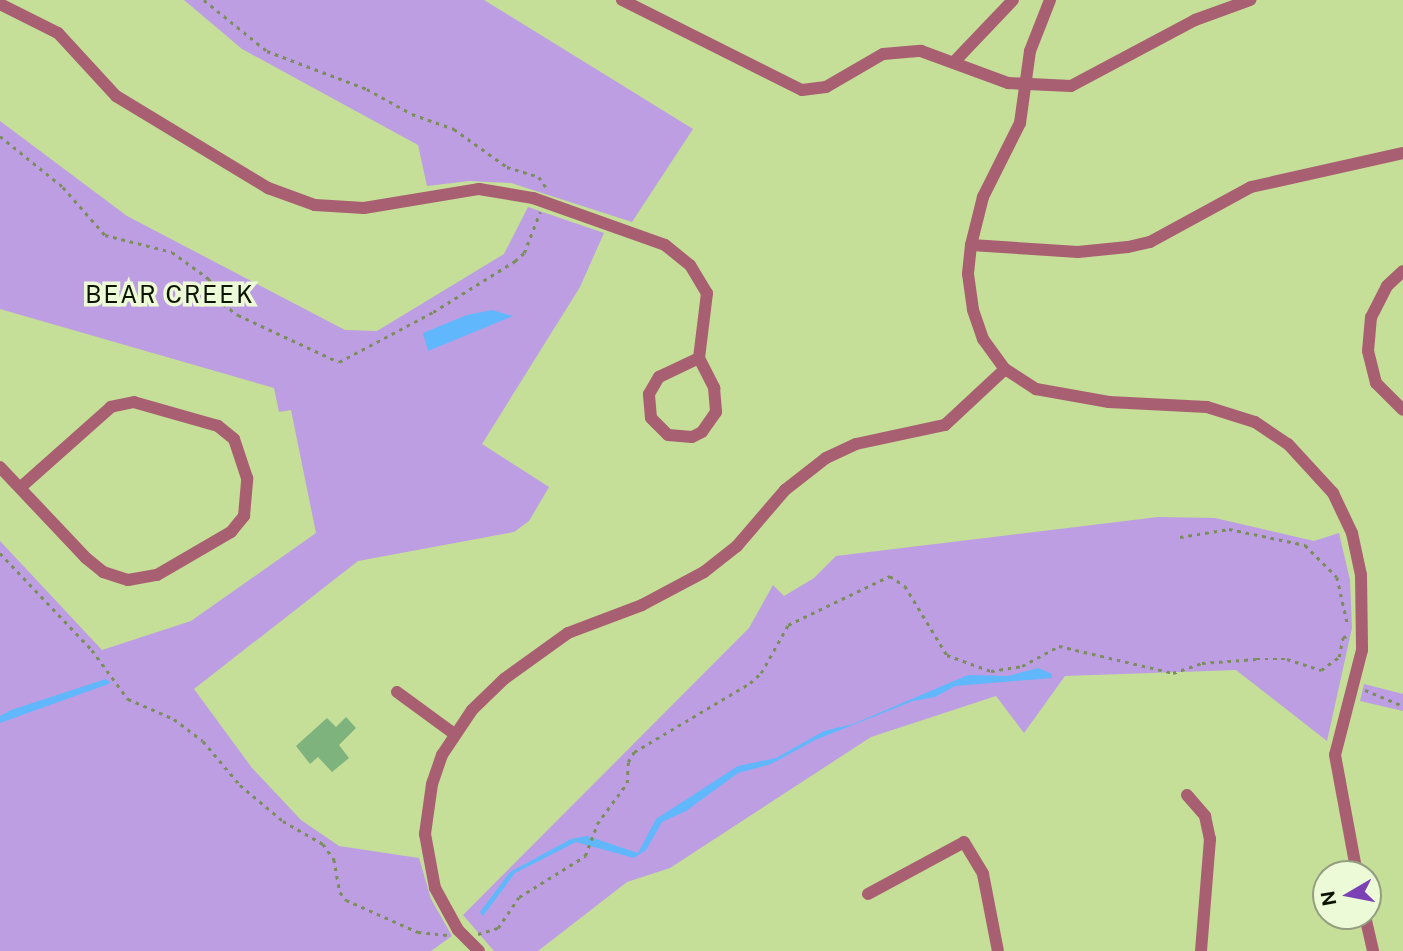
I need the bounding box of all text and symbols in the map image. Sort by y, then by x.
district label: BEAR CREEK [87,281,253,309]
north arrow [1312,860,1382,930]
text: N [1316,889,1340,908]

